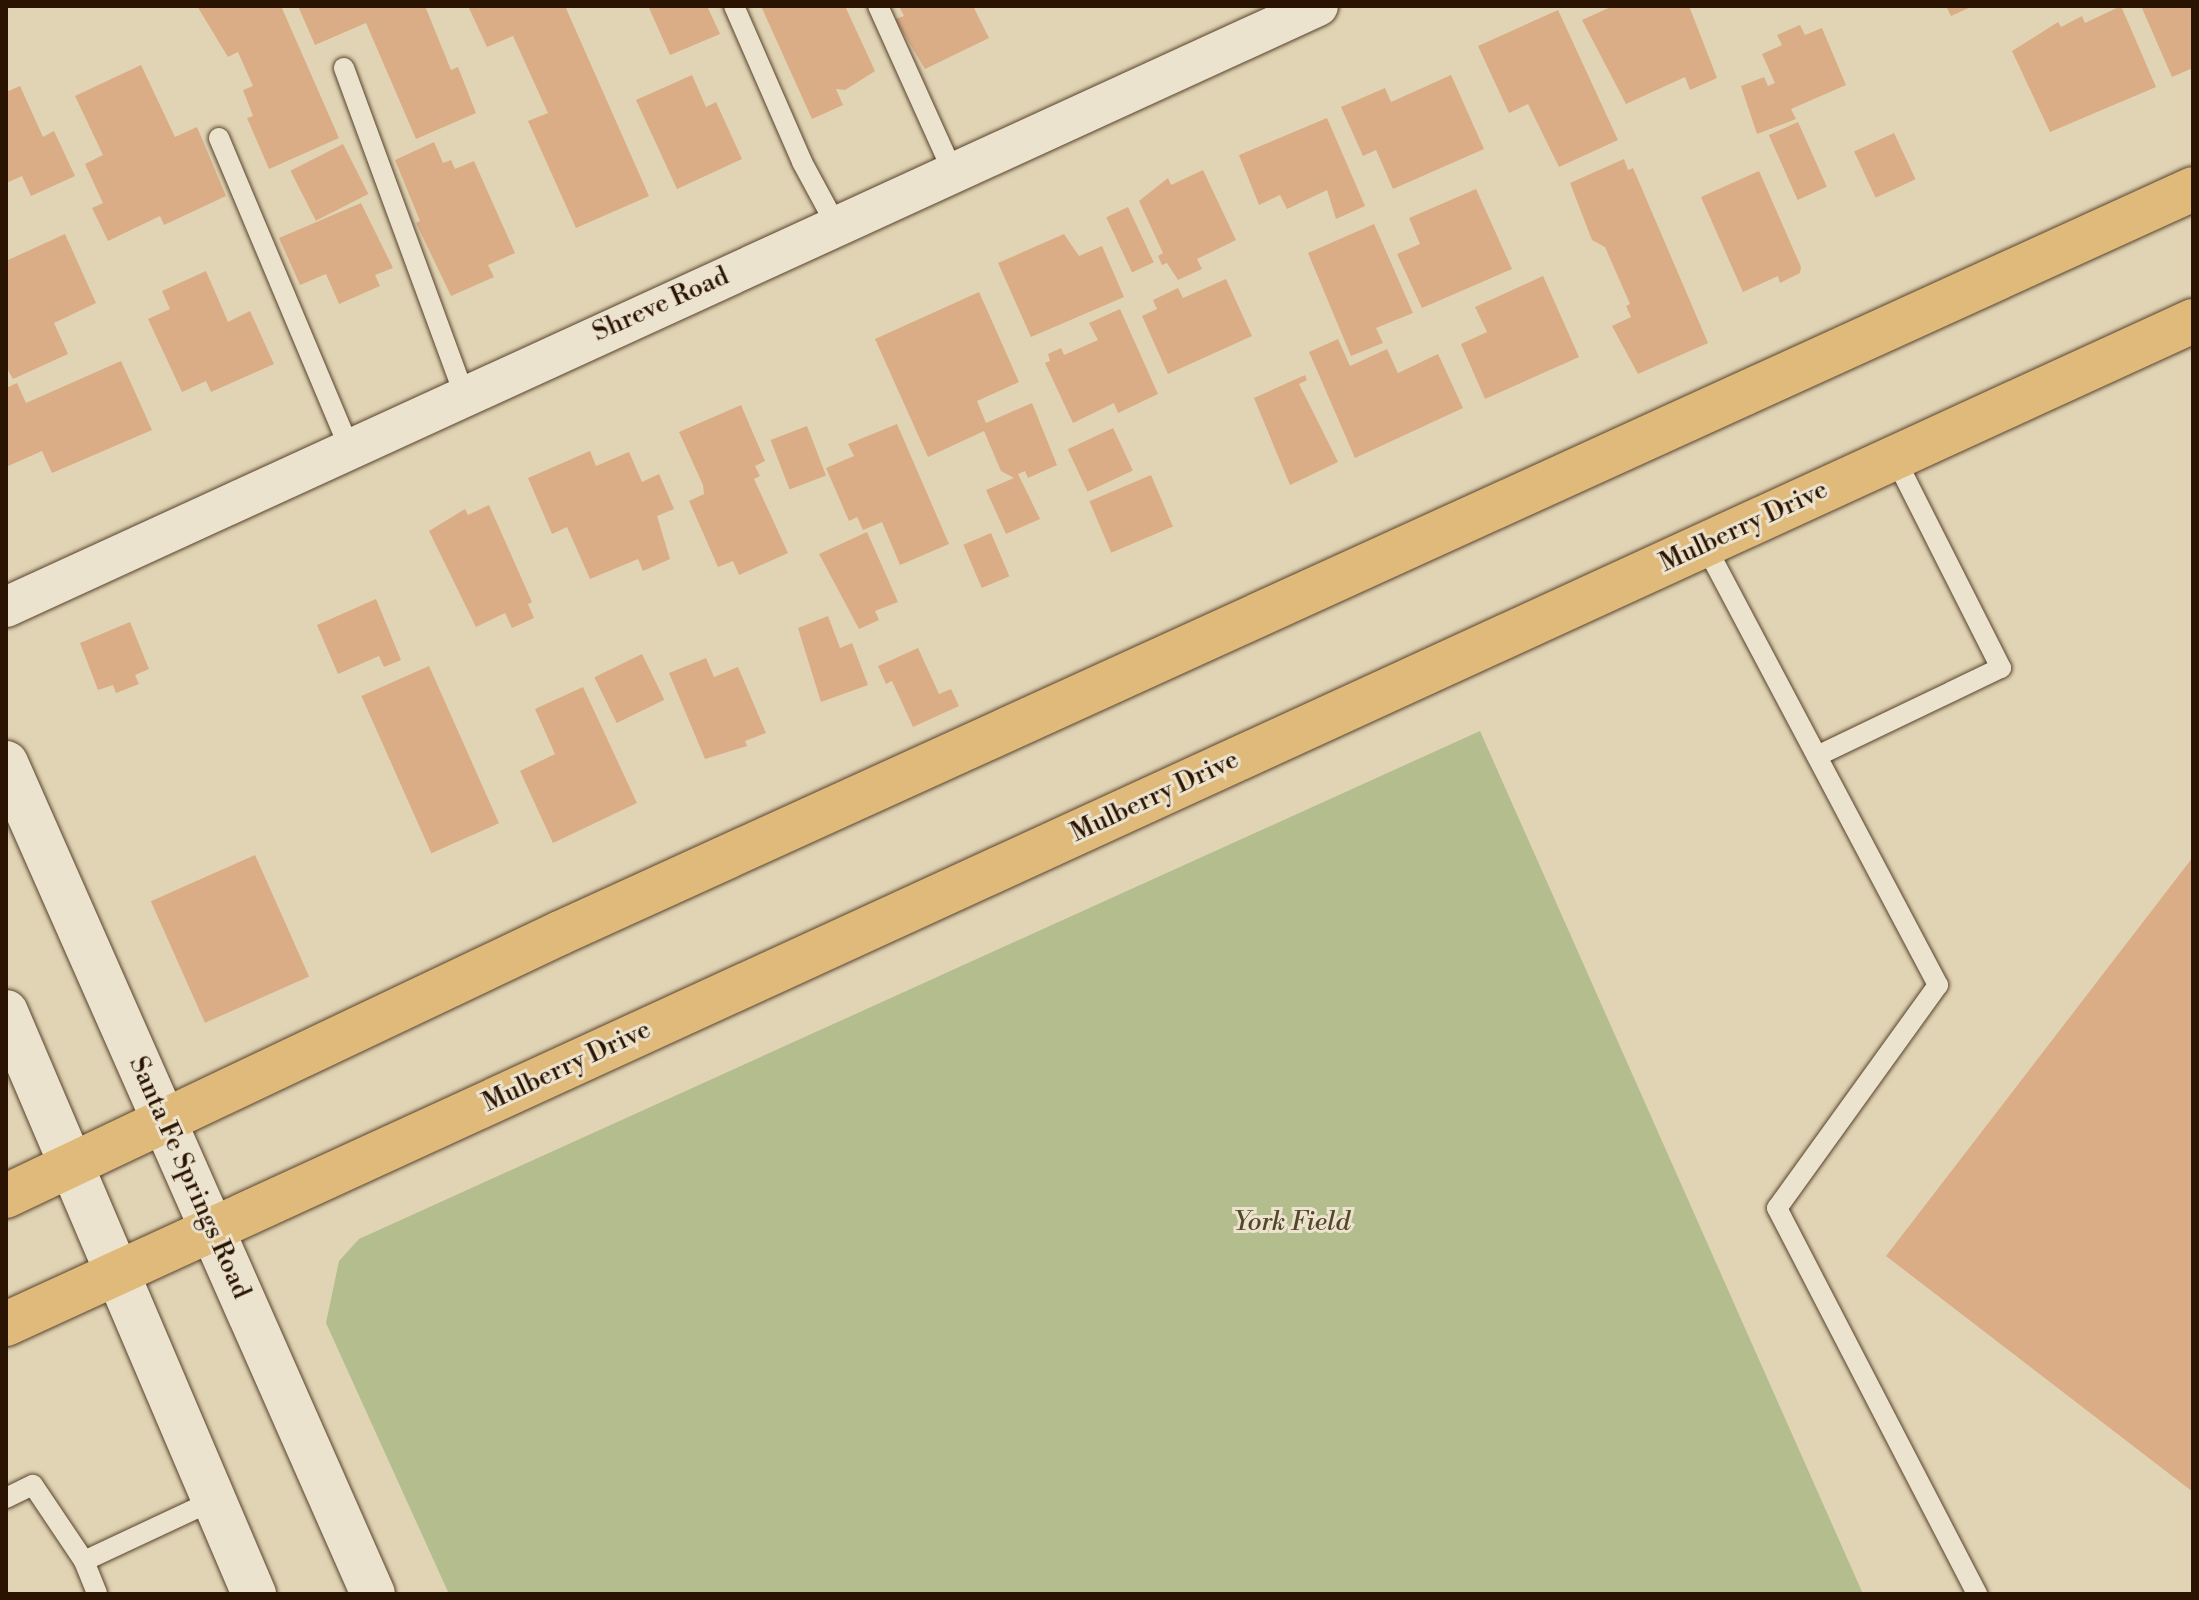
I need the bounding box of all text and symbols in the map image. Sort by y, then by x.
street label: Shreve Road [588,261,734,349]
street label: Mulberry Drive [1655,474,1833,580]
street label: Mulberry Drive [1066,744,1244,850]
street label: Mulberry Drive [478,1014,656,1120]
street label: Santa Fe Springs Road [122,1052,256,1304]
park label: York Field [1234,1207,1350,1239]

